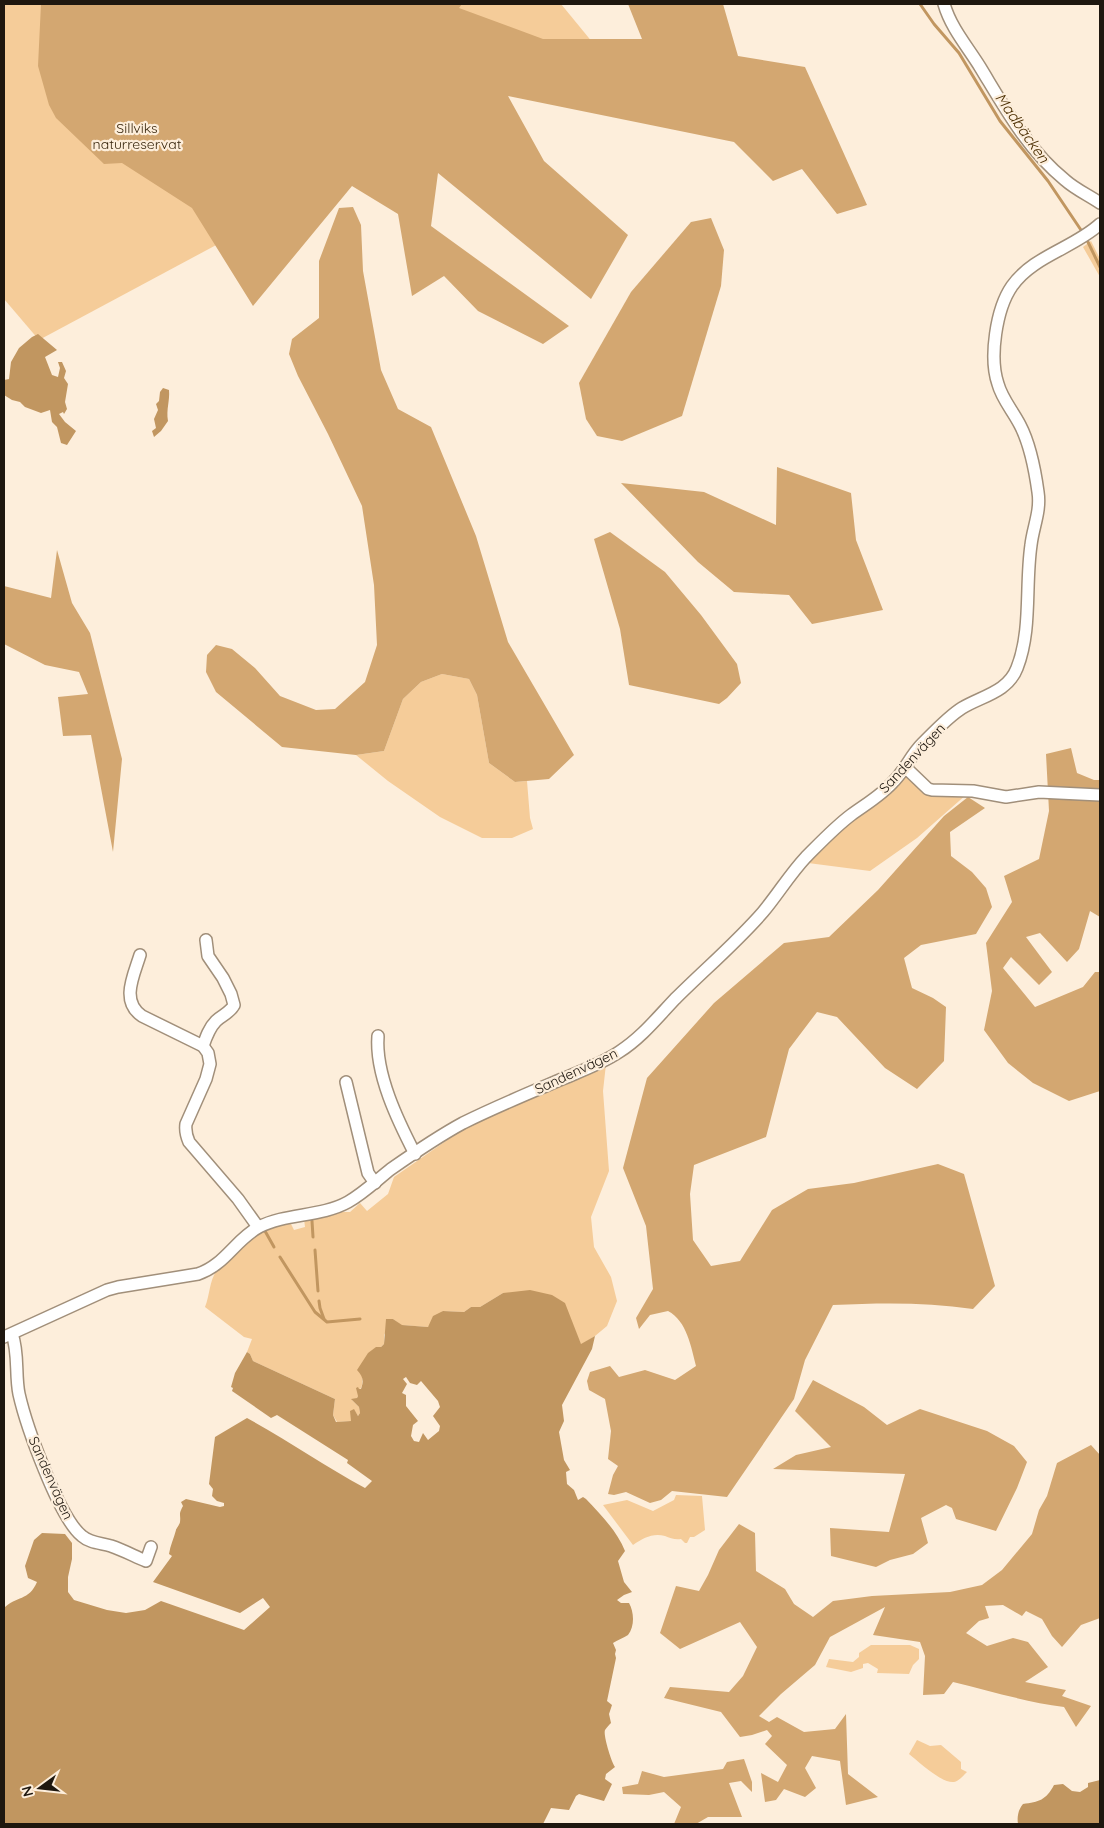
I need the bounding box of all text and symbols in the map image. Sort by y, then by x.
water label: Madbäcken [991,89,1054,167]
park label: Sillviks naturreservat [93,119,182,153]
street label: Sandenvägen [875,719,949,797]
street label: Sandenvägen [532,1044,620,1098]
street label: Sandenvägen [25,1434,77,1522]
north arrow [15,1763,65,1813]
text: N [17,1784,37,1799]

